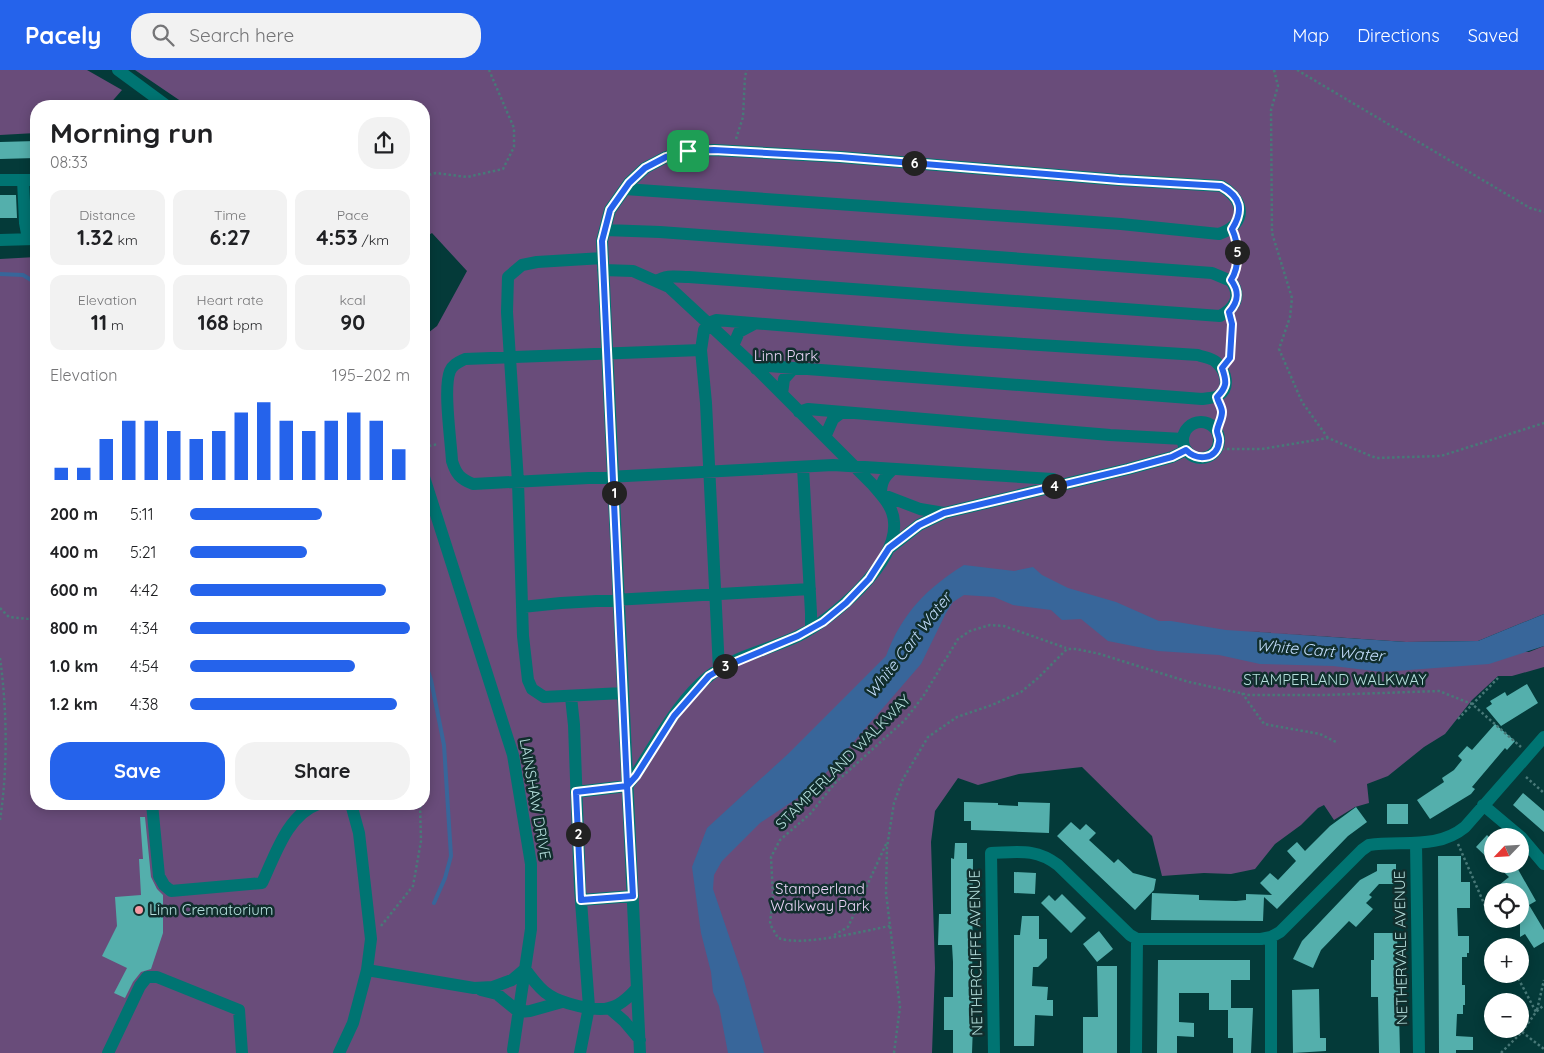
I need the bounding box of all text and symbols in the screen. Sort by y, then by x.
search box [131,13,481,58]
text: Pacely [25,20,101,50]
icon: search [149,21,177,49]
text: Search here [189,23,294,47]
text: Map [1292,24,1329,47]
text: Directions [1357,24,1440,47]
text: Saved [1468,24,1519,47]
text: Morning run [50,115,214,150]
button: share [358,117,410,169]
pin [667,130,709,172]
icon: arrive [674,137,702,165]
pin: 6 [902,150,926,176]
text: 08:33 [50,152,88,172]
text: 6 [911,154,918,172]
text: Distance [79,206,135,224]
text: Time [214,206,246,224]
text: Pace [337,206,369,224]
text: 1.32 [77,224,114,250]
text: 6:27 [210,224,250,250]
text: 4:53 [316,224,358,250]
text: km [114,231,138,249]
text: /km [358,231,389,249]
pin: 5 [1224,240,1250,264]
text: 5 [1233,243,1242,261]
text: Elevation [78,291,137,309]
text: Heart rate [197,291,263,309]
text: kcal [340,291,366,309]
text: 11 [91,309,107,335]
text: 168 [198,309,229,335]
text: 90 [340,309,365,335]
text: m [107,316,124,334]
text: bpm [229,316,262,334]
park label: Linn Park [754,346,818,365]
text: Elevation [50,365,117,385]
text: 195–202 m [332,365,410,385]
pin: 4 [1042,474,1066,498]
text: 4 [1050,477,1059,495]
pin: 1 [602,480,626,506]
text: 1 [612,484,617,502]
text: 200 m [50,504,98,524]
text: 5:11 [130,504,154,524]
text: 400 m [50,542,98,562]
text: 5:21 [130,542,157,562]
text: 600 m [50,580,98,600]
text: 4:42 [130,580,159,600]
water label: White Cart Water [861,587,957,702]
text: 800 m [50,618,98,638]
text: 4:34 [130,618,158,638]
water label: White Cart Water [1255,634,1387,666]
pin: 3 [712,654,738,678]
text: 1.0 km [50,656,98,676]
text: 4:54 [130,656,159,676]
text: 3 [722,657,729,675]
street label: STAMPERLAND WALKWAY [1243,670,1427,689]
street label: STAMPERLAND WALKWAY [771,690,915,833]
text: 1.2 km [50,694,98,714]
text: 4:38 [130,694,158,714]
street label: LAINSHAW DRIVE [515,737,555,861]
button: Save [50,742,225,800]
button: Share [235,742,410,800]
pin: 2 [566,822,590,846]
text: 2 [575,825,582,843]
north arrow [1484,828,1529,872]
map controls [1484,828,1529,1038]
street label: NETHERCLIFFE AVENUE [965,870,986,1036]
street label: NETHERVALE AVENUE [1390,871,1411,1025]
park label: Stamperland Walkway Park [770,879,870,915]
button: locate [1484,883,1529,928]
place label: Linn Crematorium [149,900,273,919]
marker: Linn Crematorium [133,904,145,916]
button: + [1484,938,1529,983]
button: − [1484,993,1529,1038]

